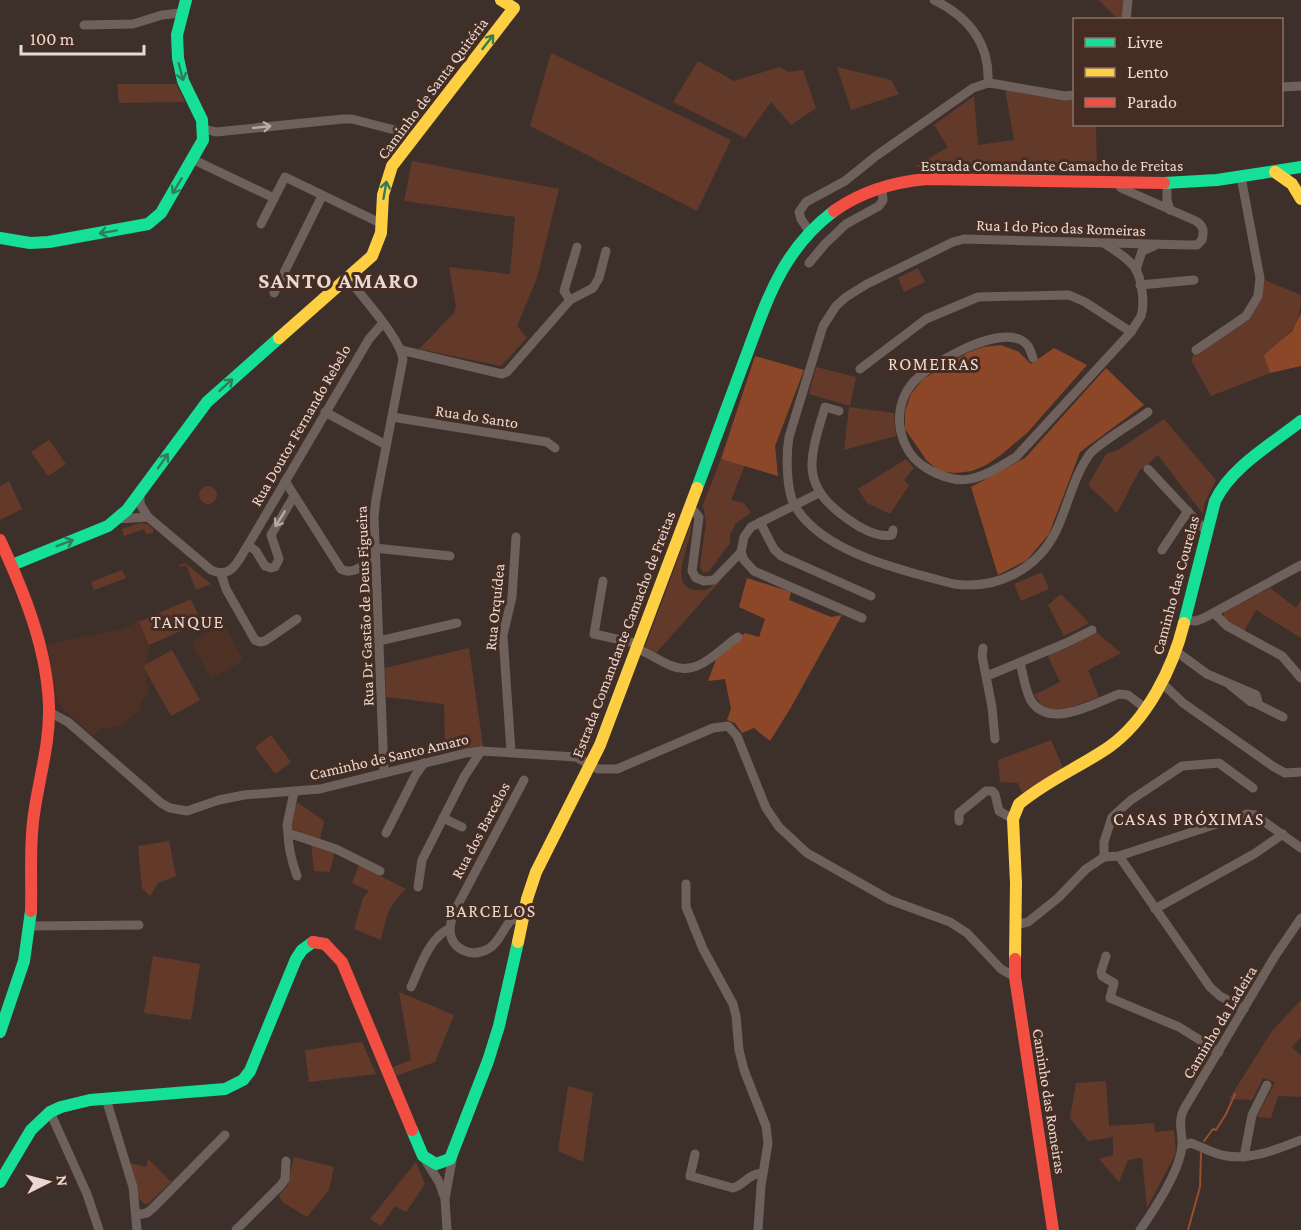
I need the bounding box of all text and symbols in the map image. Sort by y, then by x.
street label: Caminho de Santa Quitéria [374,14,491,162]
scale bar [21,18,144,56]
legend [1073,18,1283,126]
text: 100 m [30,29,75,49]
text: Livre [1127,32,1163,52]
one-way arrow [481,34,494,50]
one-way arrow [176,62,187,81]
text: Lento [1127,62,1168,82]
text: Parado [1127,92,1177,112]
one-way arrow [252,121,272,132]
street label: Estrada Comandante Camacho de Freitas [921,157,1183,174]
one-way arrow [170,177,182,194]
one-way arrow [379,181,390,201]
street label: Rua 1 do Pico das Romeiras [976,216,1146,239]
one-way arrow [98,227,118,238]
district label: SANTO AMARO [258,268,420,293]
street label: Rua Doutor Fernando Rebelo [247,341,354,509]
district label: ROMEIRAS [888,354,980,374]
one-way arrow [219,378,234,392]
street label: Rua do Santo [434,402,520,431]
one-way arrow [157,453,169,469]
street label: Rua Dr Gastão de Deus Figueira [352,505,377,706]
street label: Estrada Comandante Camacho de Freitas [568,509,678,760]
one-way arrow [273,510,285,527]
street label: Caminho das Courelas [1149,514,1202,656]
one-way arrow [55,537,74,548]
street label: Rua Orquídea [481,562,509,651]
district label: TANQUE [151,612,225,632]
street label: Caminho de Santo Amaro [308,730,470,783]
street label: Rua dos Barcelos [448,779,513,881]
district label: CASAS PRÓXIMAS [1113,809,1265,829]
district label: BARCELOS [445,901,537,921]
street label: Caminho da Ladeira [1179,962,1260,1082]
street label: Caminho das Romeiras [1030,1027,1069,1175]
north arrow [18,1152,78,1212]
text: N [53,1174,71,1187]

